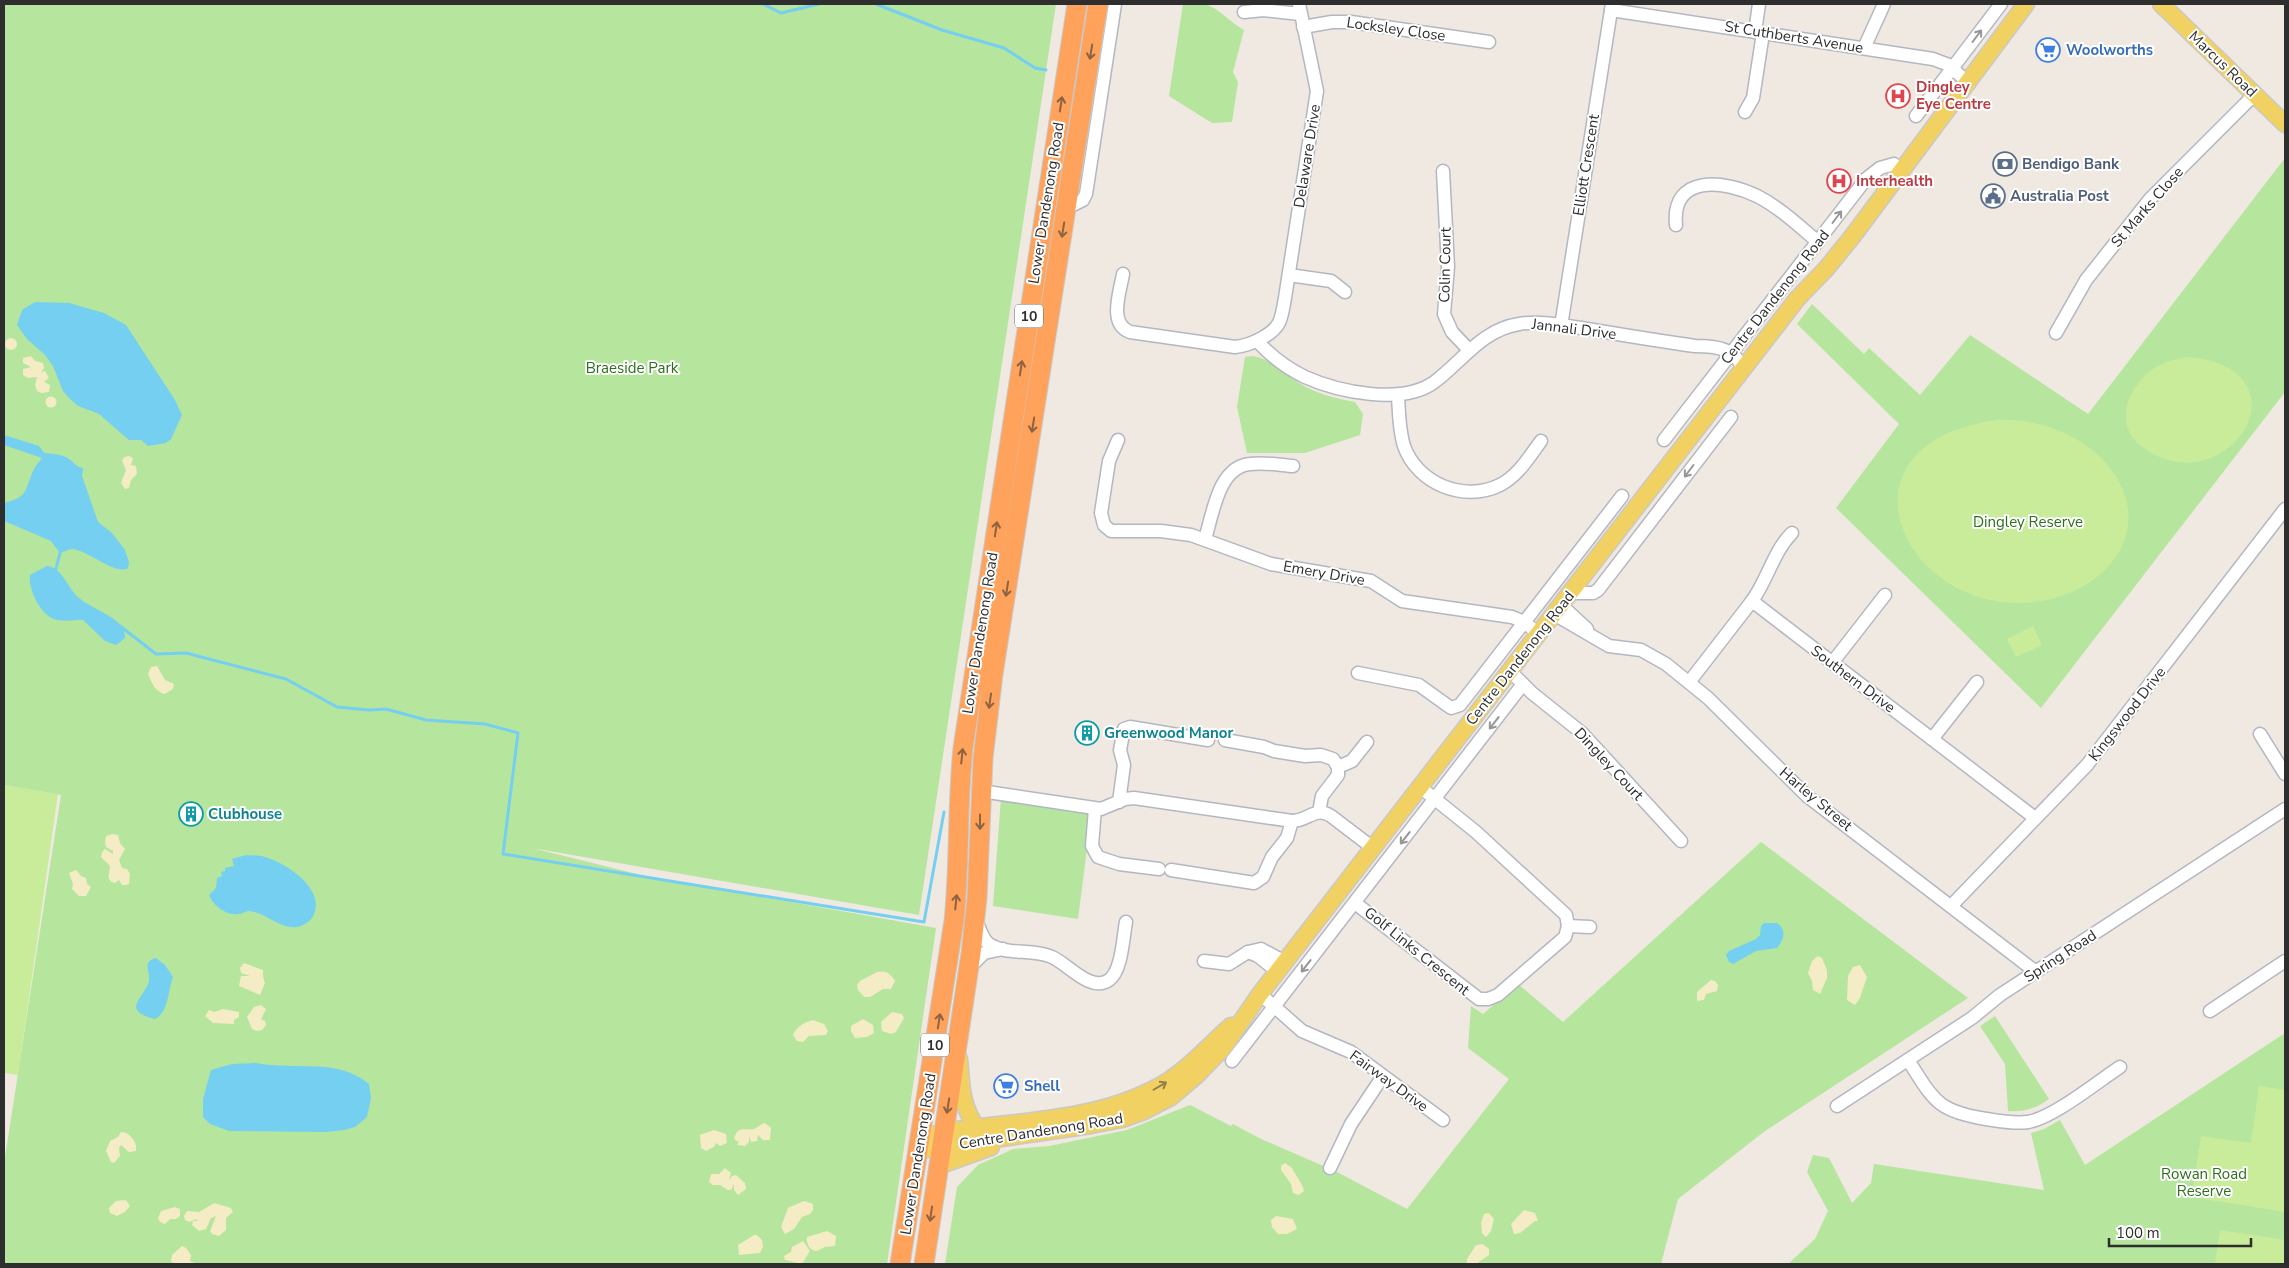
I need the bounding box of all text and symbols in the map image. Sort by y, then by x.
street label: Locksley Close [1345,12,1447,46]
street label: St Cuthberts Avenue [1723,16,1865,58]
street label: Marcus Road [2185,26,2261,102]
one-way arrow [1971,30,1982,43]
supermarket icon: Woolworths [2035,37,2061,63]
place label: Woolworths [2066,40,2153,60]
one-way arrow [1085,44,1095,60]
place label: Dingley Eye Centre [1916,77,1991,114]
hospital icon: Dingley Eye Centre [1885,83,1911,109]
one-way arrow [1057,96,1067,112]
street label: Delaware Drive [1289,103,1325,209]
street label: Elliott Crescent [1568,112,1604,217]
street label: Lower Dandenong Road [1023,121,1069,285]
bank icon: Bendigo Bank [1992,151,2018,177]
place label: Bendigo Bank [2022,154,2120,174]
street label: St Marks Close [2106,162,2188,252]
hospital icon: Interhealth [1826,168,1852,194]
place label: Interhealth [1856,171,1933,191]
public building icon: Australia Post [1980,183,2006,209]
place label: Australia Post [2010,186,2109,206]
one-way arrow [1832,210,1842,224]
one-way arrow [1058,221,1068,237]
street label: Colin Court [1434,226,1456,303]
street label: Centre Dandenong Road [1716,226,1834,368]
road number: 10 [1015,304,1043,328]
street label: Jannali Drive [1530,314,1617,344]
park label: Braeside Park [586,358,679,378]
one-way arrow [1016,361,1026,377]
one-way arrow [1028,417,1038,433]
one-way arrow [1684,464,1695,477]
park label: Dingley Reserve [1973,512,2083,532]
one-way arrow [992,521,1002,537]
street label: Lower Dandenong Road [957,551,1003,715]
street label: Emery Drive [1282,556,1366,590]
one-way arrow [1002,581,1012,597]
street label: Centre Dandenong Road [1461,587,1579,729]
street label: Southern Drive [1807,641,1899,717]
street label: Kingswood Drive [2084,663,2170,765]
one-way arrow [985,692,995,708]
one-way arrow [1489,716,1499,730]
building icon: Greenwood Manor [1074,720,1100,746]
place label: Greenwood Manor [1104,723,1233,743]
street label: Dingley Court [1570,723,1649,805]
one-way arrow [957,748,967,764]
street label: Harley Street [1775,763,1857,836]
building icon: Clubhouse [178,801,204,827]
place label: Clubhouse [208,804,282,824]
one-way arrow [975,813,985,829]
one-way arrow [1400,831,1411,844]
one-way arrow [951,895,961,911]
street label: Golf Links Crescent [1360,902,1474,1000]
street label: Spring Road [2020,925,2100,987]
one-way arrow [1300,959,1311,972]
one-way arrow [934,1014,944,1030]
road number: 10 [921,1034,949,1056]
street label: Fairway Drive [1346,1046,1432,1116]
street label: Lower Dandenong Road [895,1072,941,1236]
supermarket icon: Shell [993,1073,1019,1099]
place label: Shell [1024,1076,1060,1096]
one-way arrow [1152,1081,1167,1091]
one-way arrow [942,1097,952,1113]
street label: Centre Dandenong Road [958,1108,1124,1154]
park label: Rowan Road Reserve [2161,1164,2247,1201]
one-way arrow [926,1206,936,1222]
scale bar [2109,1216,2252,1248]
text: 100 m [2116,1223,2160,1243]

